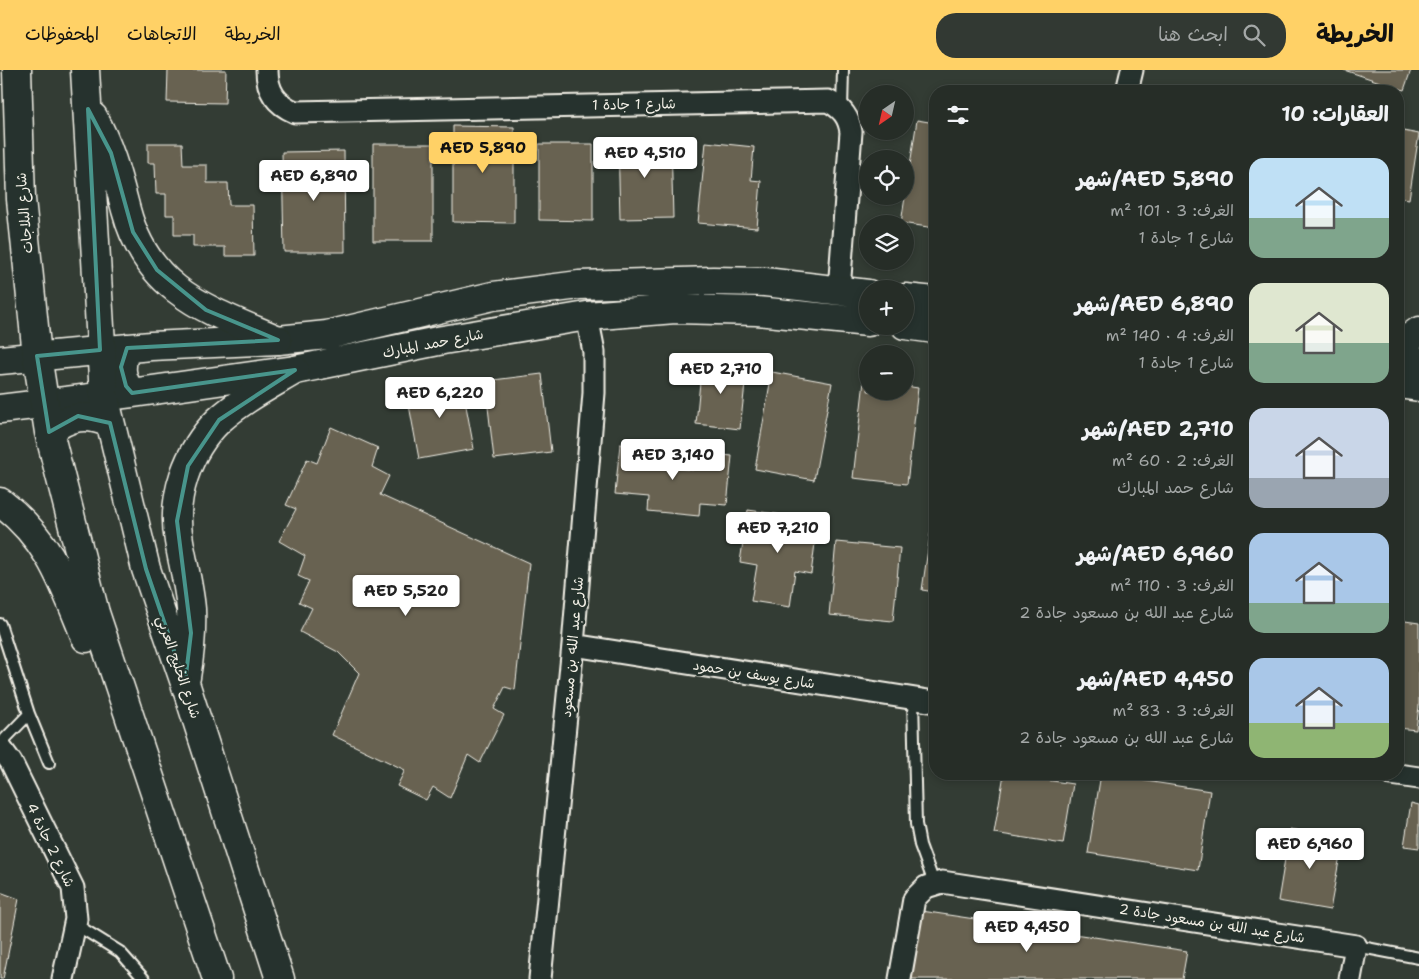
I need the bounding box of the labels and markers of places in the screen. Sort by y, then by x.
pin: AED 5,890 [426,132,540,174]
pin: AED 4,510 [588,136,702,179]
pin: AED 6,890 [257,160,371,202]
pin: AED 2,710 [664,352,778,395]
pin: AED 6,220 [383,376,497,419]
pin: AED 3,140 [616,438,730,481]
pin: AED 7,210 [721,512,835,554]
pin: AED 5,520 [349,574,463,617]
pin: AED 6,960 [1253,828,1367,870]
pin: AED 4,450 [970,910,1084,953]

